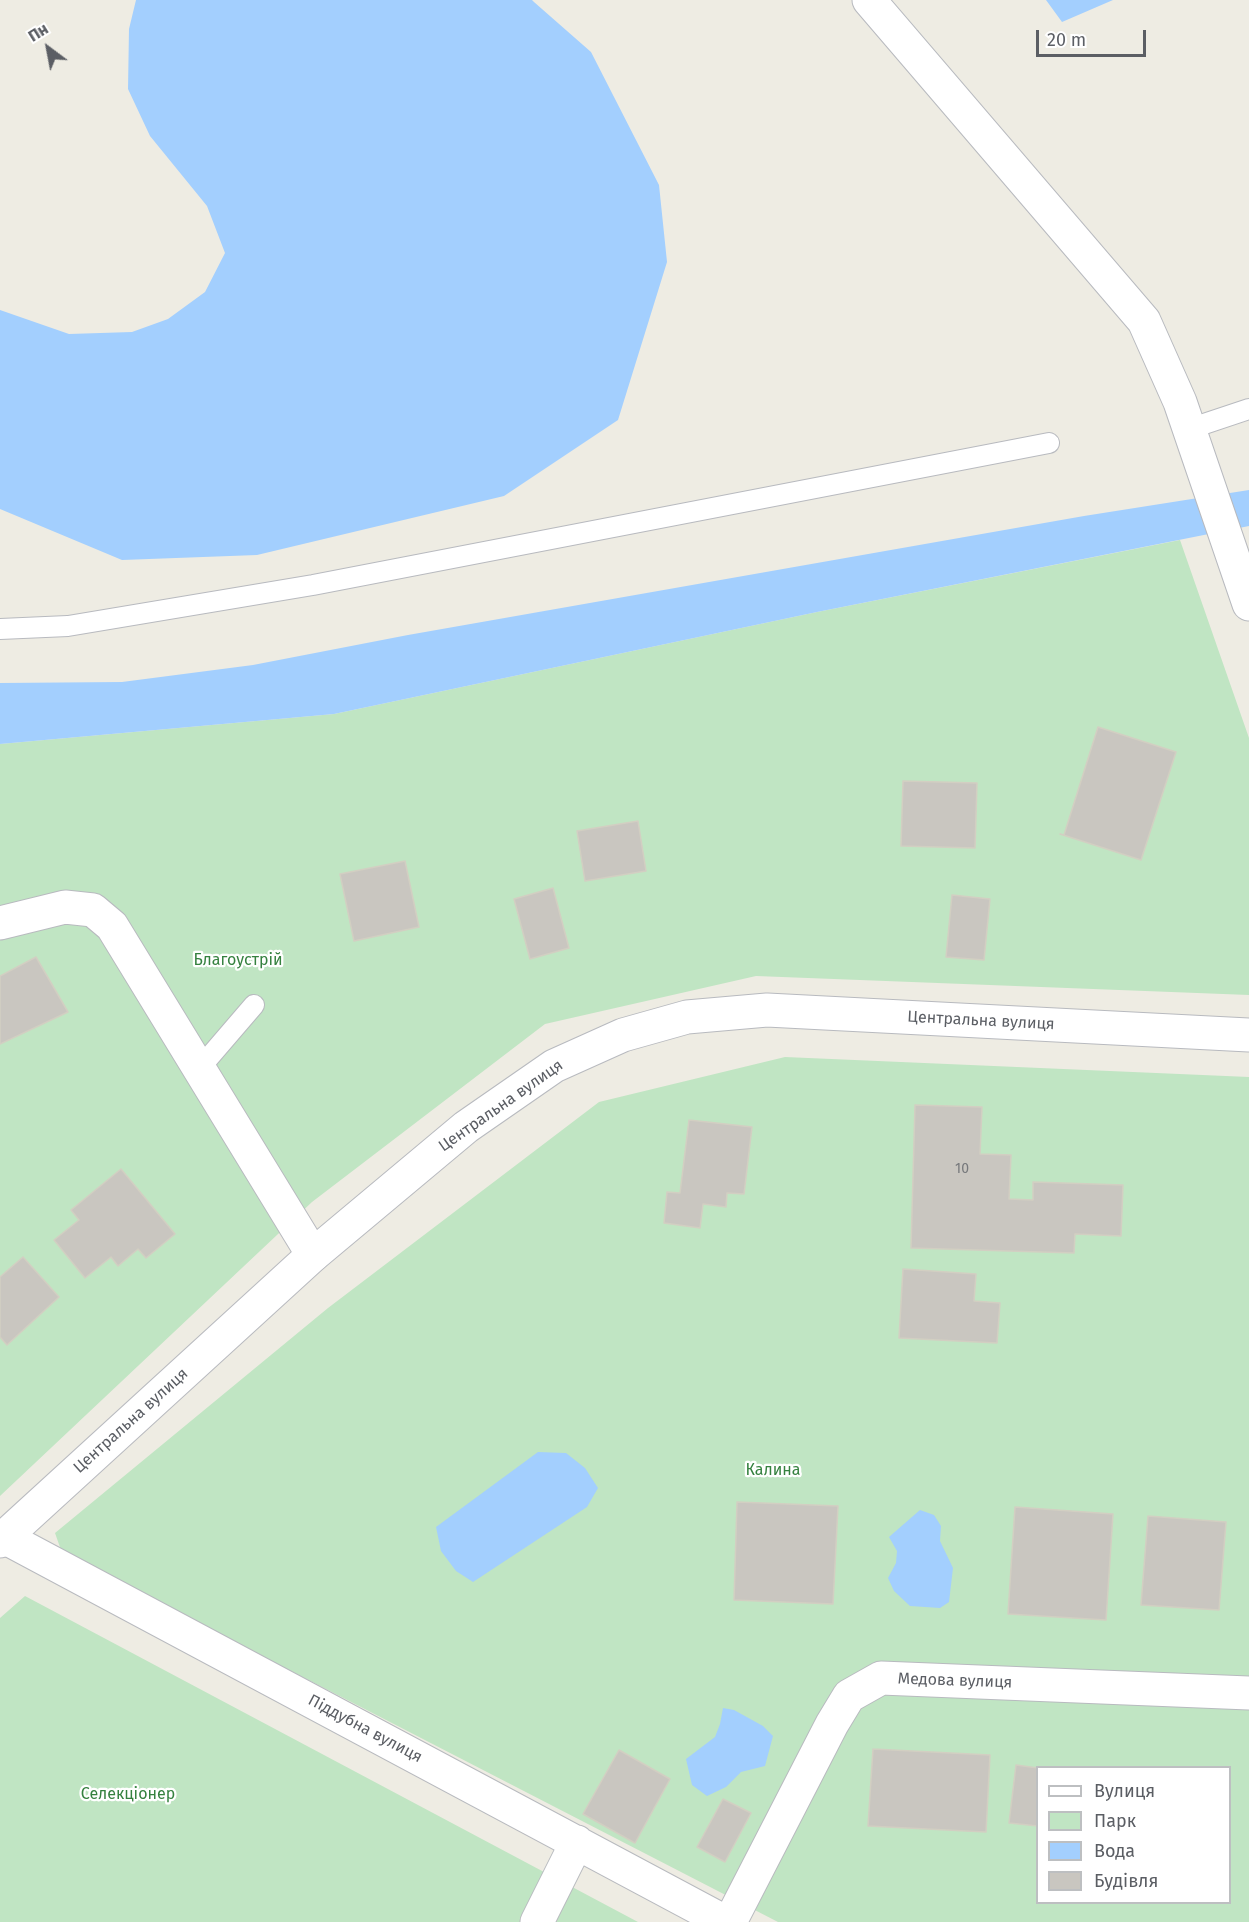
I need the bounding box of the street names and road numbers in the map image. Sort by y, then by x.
street label: Центральна вулиця [907,1008,1055,1034]
street label: Центральна вулиця [435,1056,567,1156]
street label: Центральна вулиця [70,1365,192,1477]
street label: Медова вулиця [897,1669,1013,1693]
street label: Піддубна вулиця [305,1691,425,1767]

